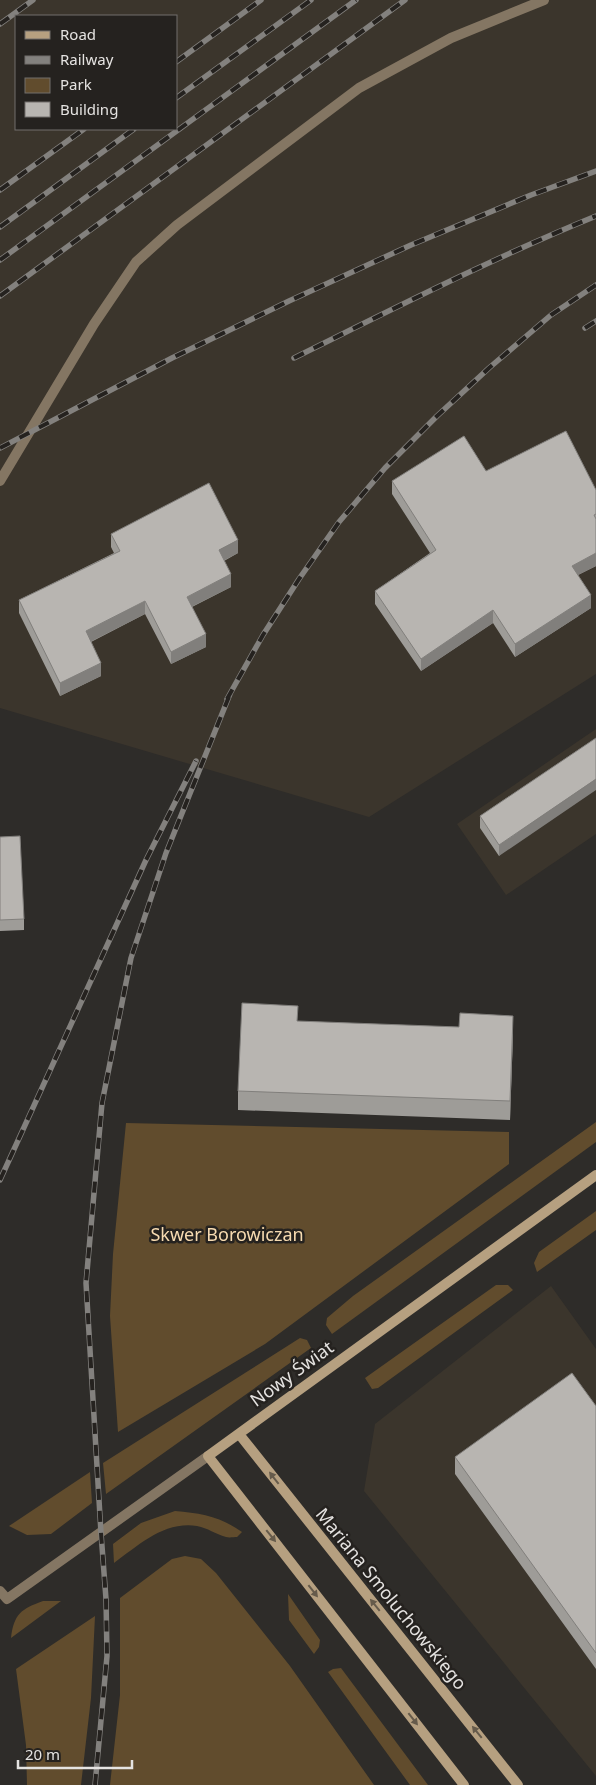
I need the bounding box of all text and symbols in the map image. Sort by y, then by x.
legend [15,15,178,130]
text: Road [60,24,96,44]
text: Railway [60,49,114,69]
text: Park [60,74,92,94]
text: Building [60,99,118,119]
park label: Skwer Borowiczan [150,1222,304,1246]
street label: Nowy Świat [245,1335,338,1412]
one-way arrow [268,1472,279,1485]
street label: Mariana Smoluchowskiego [311,1502,473,1694]
one-way arrow [265,1529,276,1542]
one-way arrow [308,1584,318,1598]
one-way arrow [369,1599,380,1612]
one-way arrow [407,1712,418,1725]
one-way arrow [471,1726,482,1739]
scale bar [18,1738,131,1770]
text: 20 m [25,1744,60,1764]

